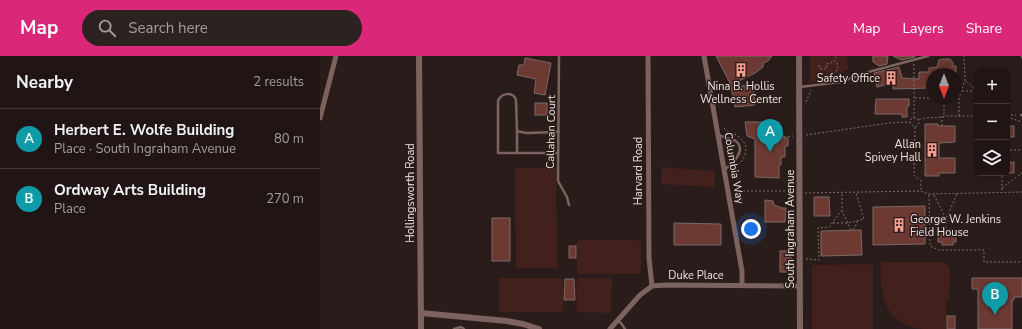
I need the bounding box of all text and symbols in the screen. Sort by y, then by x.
search box [82,10,362,46]
text: Map [20,15,58,41]
icon: search [96,17,118,39]
text: Search here [128,18,208,38]
text: Map [853,19,880,38]
text: Layers [902,19,944,38]
text: Share [966,19,1002,38]
building icon: Nina B. Hollis Wellness Center [733,62,749,78]
north arrow [926,68,962,104]
map controls [974,68,1010,176]
button: + [974,68,1010,104]
building icon: Safety Office [883,70,899,86]
text: Nearby [16,71,73,94]
place label: Safety Office [817,71,880,86]
text: 2 results [253,73,304,91]
place label: Nina B. Hollis Wellness Center [700,79,782,107]
street label: Callahan Court [543,95,559,169]
button: − [974,104,1010,140]
pin: A [757,119,783,152]
text: Herbert E. Wolfe Building [54,120,234,140]
text: A [24,130,34,148]
text: 80 m [274,130,304,148]
street label: Columbia Way [720,131,748,205]
street label: Harvard Road [631,137,646,205]
place label: Allan Spivey Hall [865,137,922,165]
text: Place · South Ingraham Avenue [54,140,236,158]
button: layers [974,140,1010,176]
building icon: Allan Spivey Hall [924,142,940,158]
street label: Hollingsworth Road [403,143,418,243]
street label: South Ingraham Avenue [783,169,798,288]
text: Ordway Arts Building [54,180,206,200]
text: B [25,190,33,208]
text: 270 m [266,190,304,208]
text: Place [54,200,86,218]
place label: George W. Jenkins Field House [910,212,1001,240]
building icon: George W. Jenkins Field House [891,217,907,233]
your location [741,219,761,239]
street label: Duke Place [668,268,724,283]
pin: B [982,282,1008,315]

